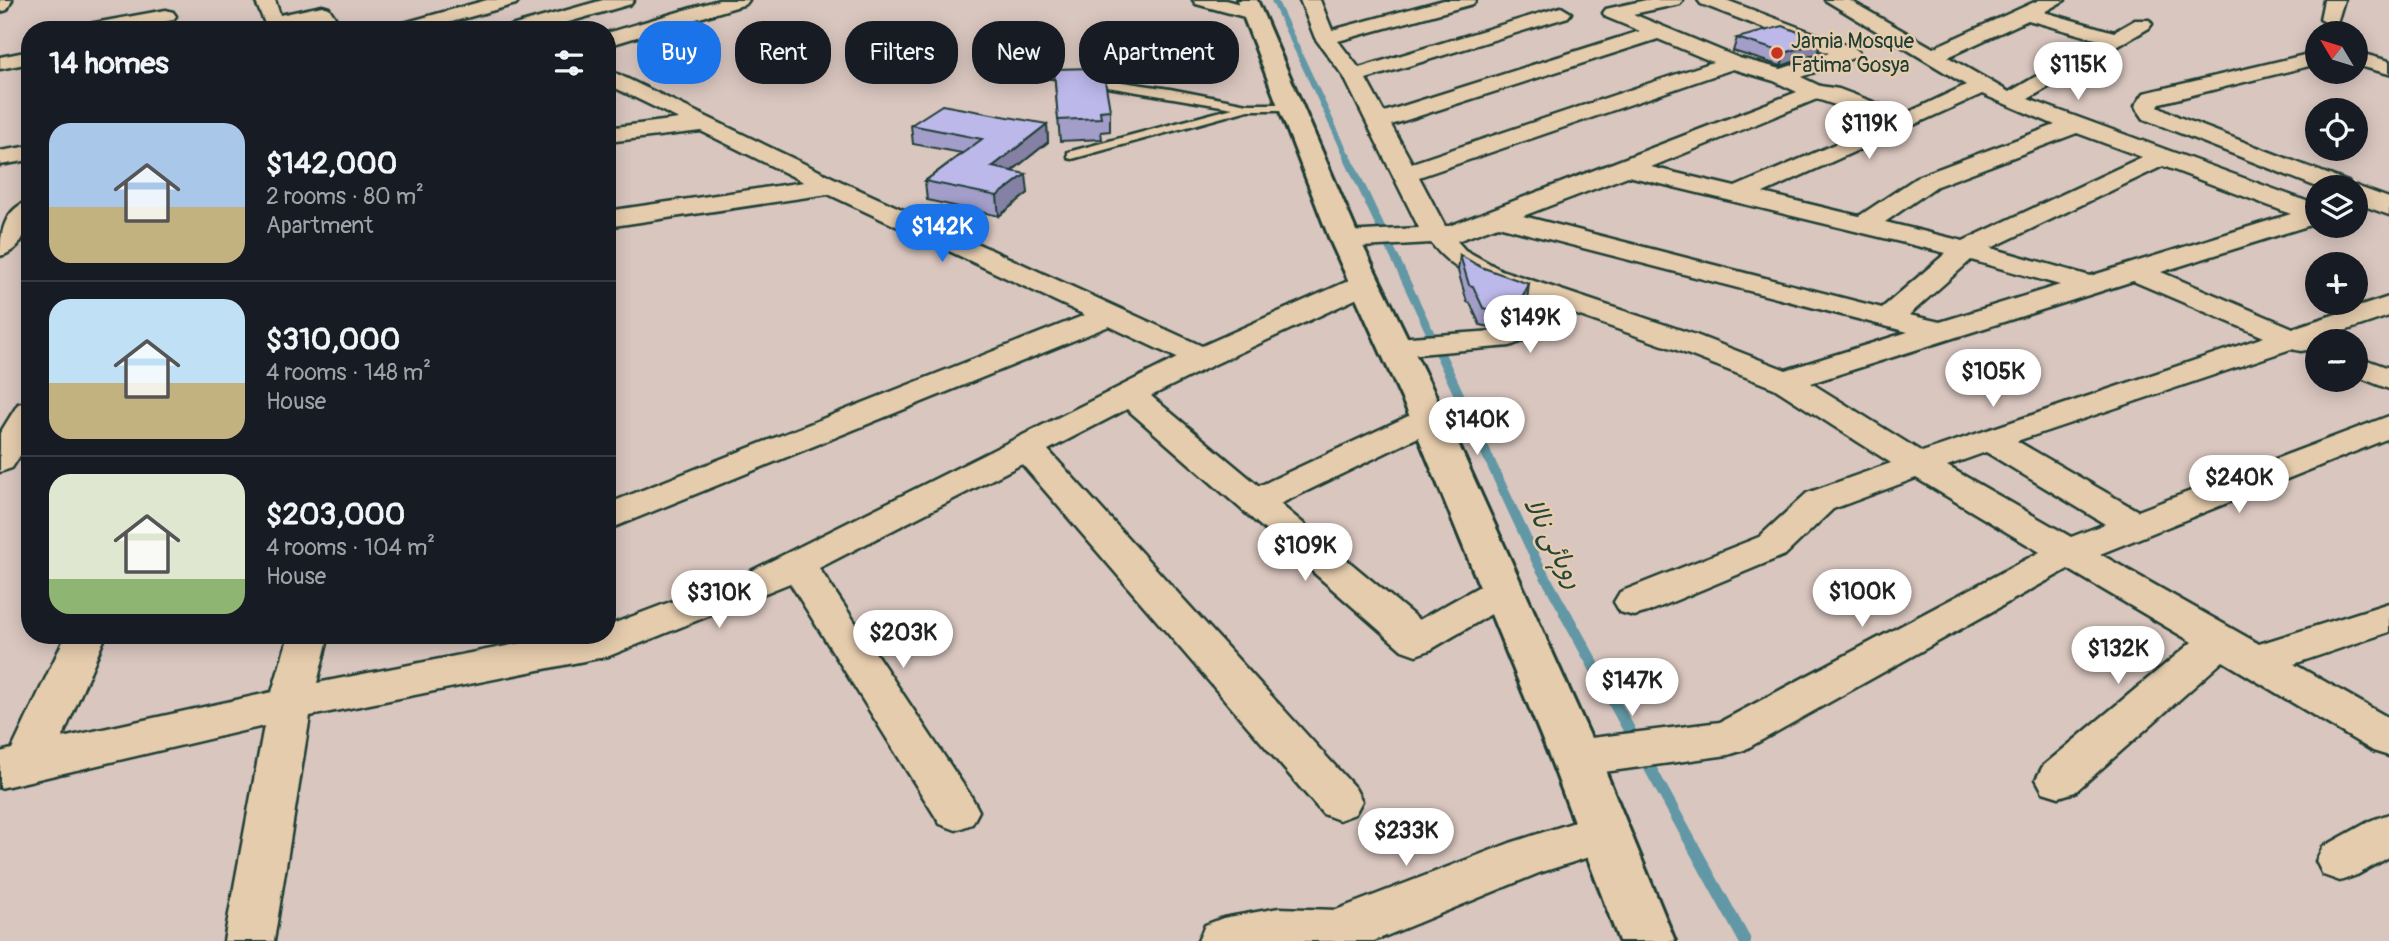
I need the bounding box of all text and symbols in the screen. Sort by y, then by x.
chip: Buy [637,21,721,84]
chip: Rent [735,21,831,84]
chip: Filters [845,21,958,84]
chip: New [972,21,1065,84]
chip: Apartment [1079,21,1239,84]
north arrow [2305,21,2368,84]
map controls [2305,21,2368,392]
place label: Jamia Mosque Fatima Gosya [1791,28,1915,79]
pin: $115K [2029,42,2127,102]
icon: filters [550,44,588,82]
text: 14 homes [49,45,169,82]
marker: Jamia Mosque Fatima Gosya [1769,45,1785,61]
text: $115K [2050,50,2106,79]
button: locate [2305,98,2368,161]
pin: $119K [1820,102,1918,161]
text: $119K [1841,109,1897,138]
text: $142,000 [266,145,397,182]
icon: home [105,151,189,235]
button: layers [2305,175,2368,238]
text: 2 rooms · 80 m² [266,182,424,211]
pin: $142K [893,204,991,264]
text: Apartment [266,211,373,240]
text: $142K [911,212,973,241]
button: + [2305,252,2368,315]
pin: $149K [1481,296,1579,355]
text: $149K [1500,303,1560,332]
text: $310,000 [266,321,400,358]
icon: home [105,327,189,411]
button: − [2305,329,2368,392]
pin: $105K [1944,350,2042,409]
text: $105K [1961,357,2025,386]
text: 4 rooms · 148 m² [266,358,431,387]
text: House [266,387,326,416]
pin: $140K [1428,398,1526,457]
text: $140K [1445,405,1509,434]
pin: $240K [2190,456,2288,515]
text: $240K [2205,463,2273,492]
water label: روہائی نالا [1514,492,1590,596]
text: $203,000 [266,496,405,533]
icon: home [105,502,189,586]
pin: $109K [1256,524,1354,583]
text: $109K [1274,531,1336,560]
text: 4 rooms · 104 m² [266,533,435,562]
text: House [266,562,326,591]
pin: $310K [670,570,768,630]
pin: $100K [1813,570,1911,629]
text: $100K [1829,577,1895,606]
text: $310K [687,578,751,607]
pin: $203K [854,610,952,670]
text: $203K [869,618,937,647]
pin: $132K [2069,626,2167,686]
text: $132K [2087,634,2149,663]
pin: $147K [1583,658,1681,718]
text: $147K [1602,666,1662,695]
pin: $233K [1357,808,1455,868]
text: $233K [1374,816,1438,845]

